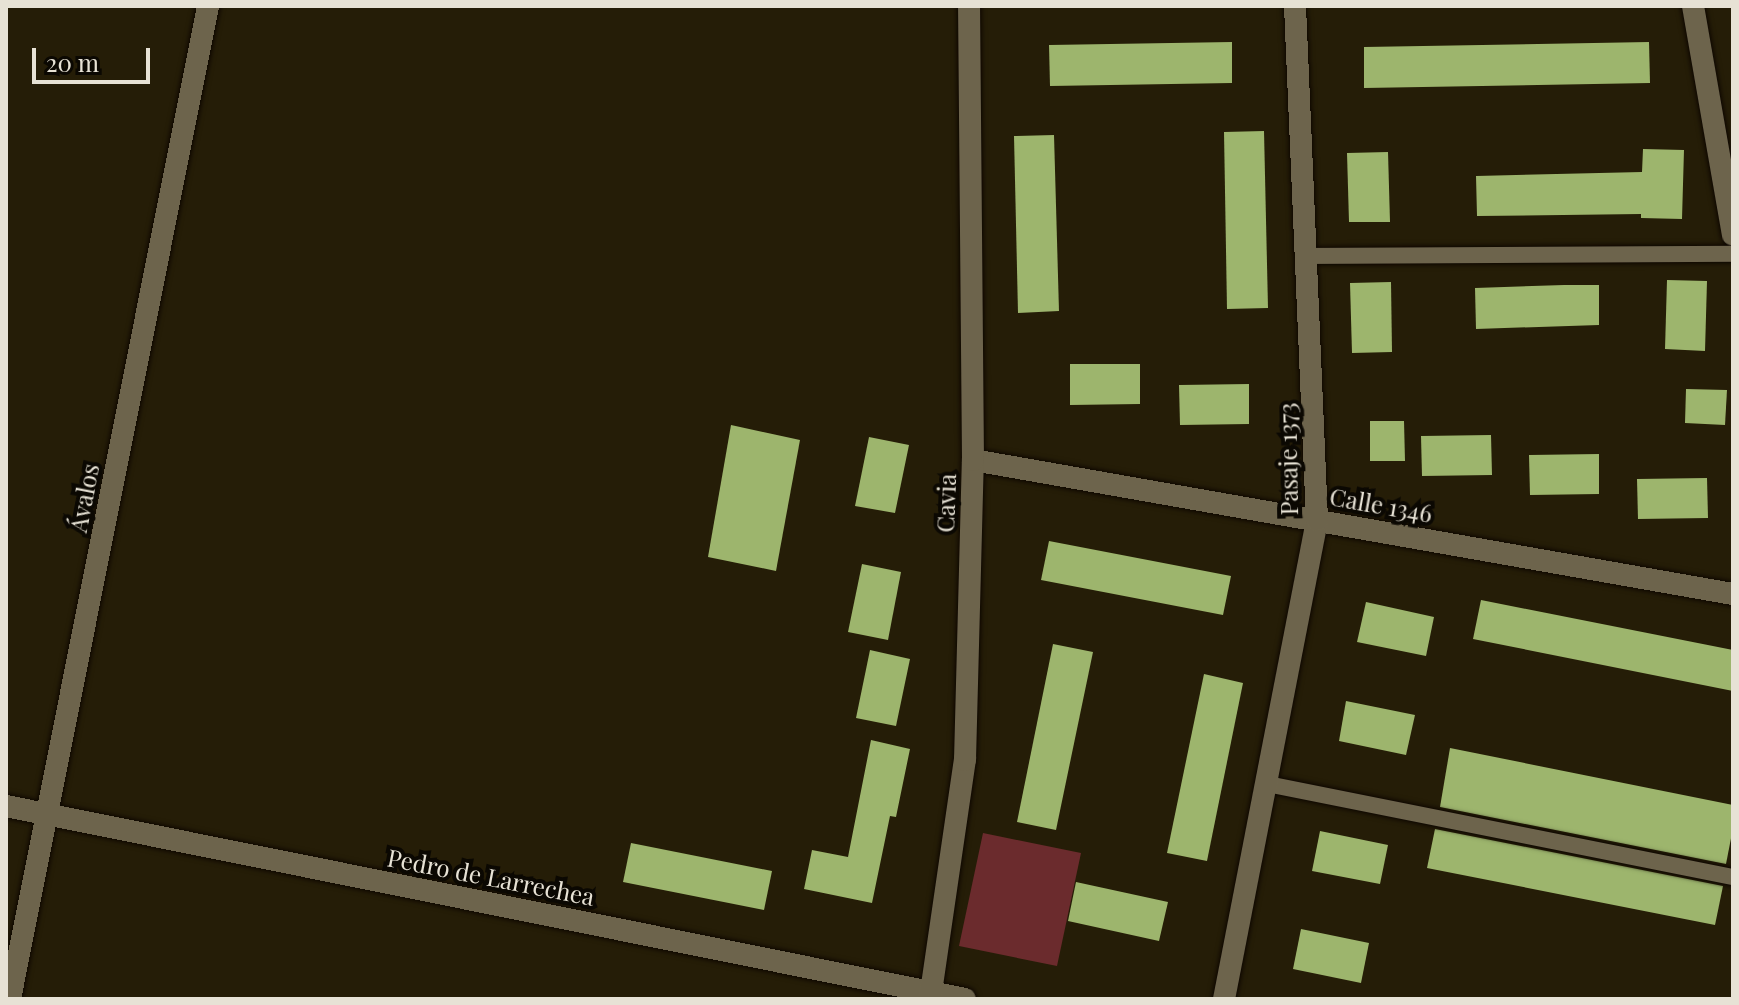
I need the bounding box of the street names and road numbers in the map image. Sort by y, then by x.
street label: Pasaje 1373 [1273,402,1303,516]
street label: Ávalos [63,461,105,535]
street label: Cavia [931,473,961,533]
street label: Calle 1346 [1327,482,1435,528]
street label: Pedro de Larrechea [385,843,597,911]

